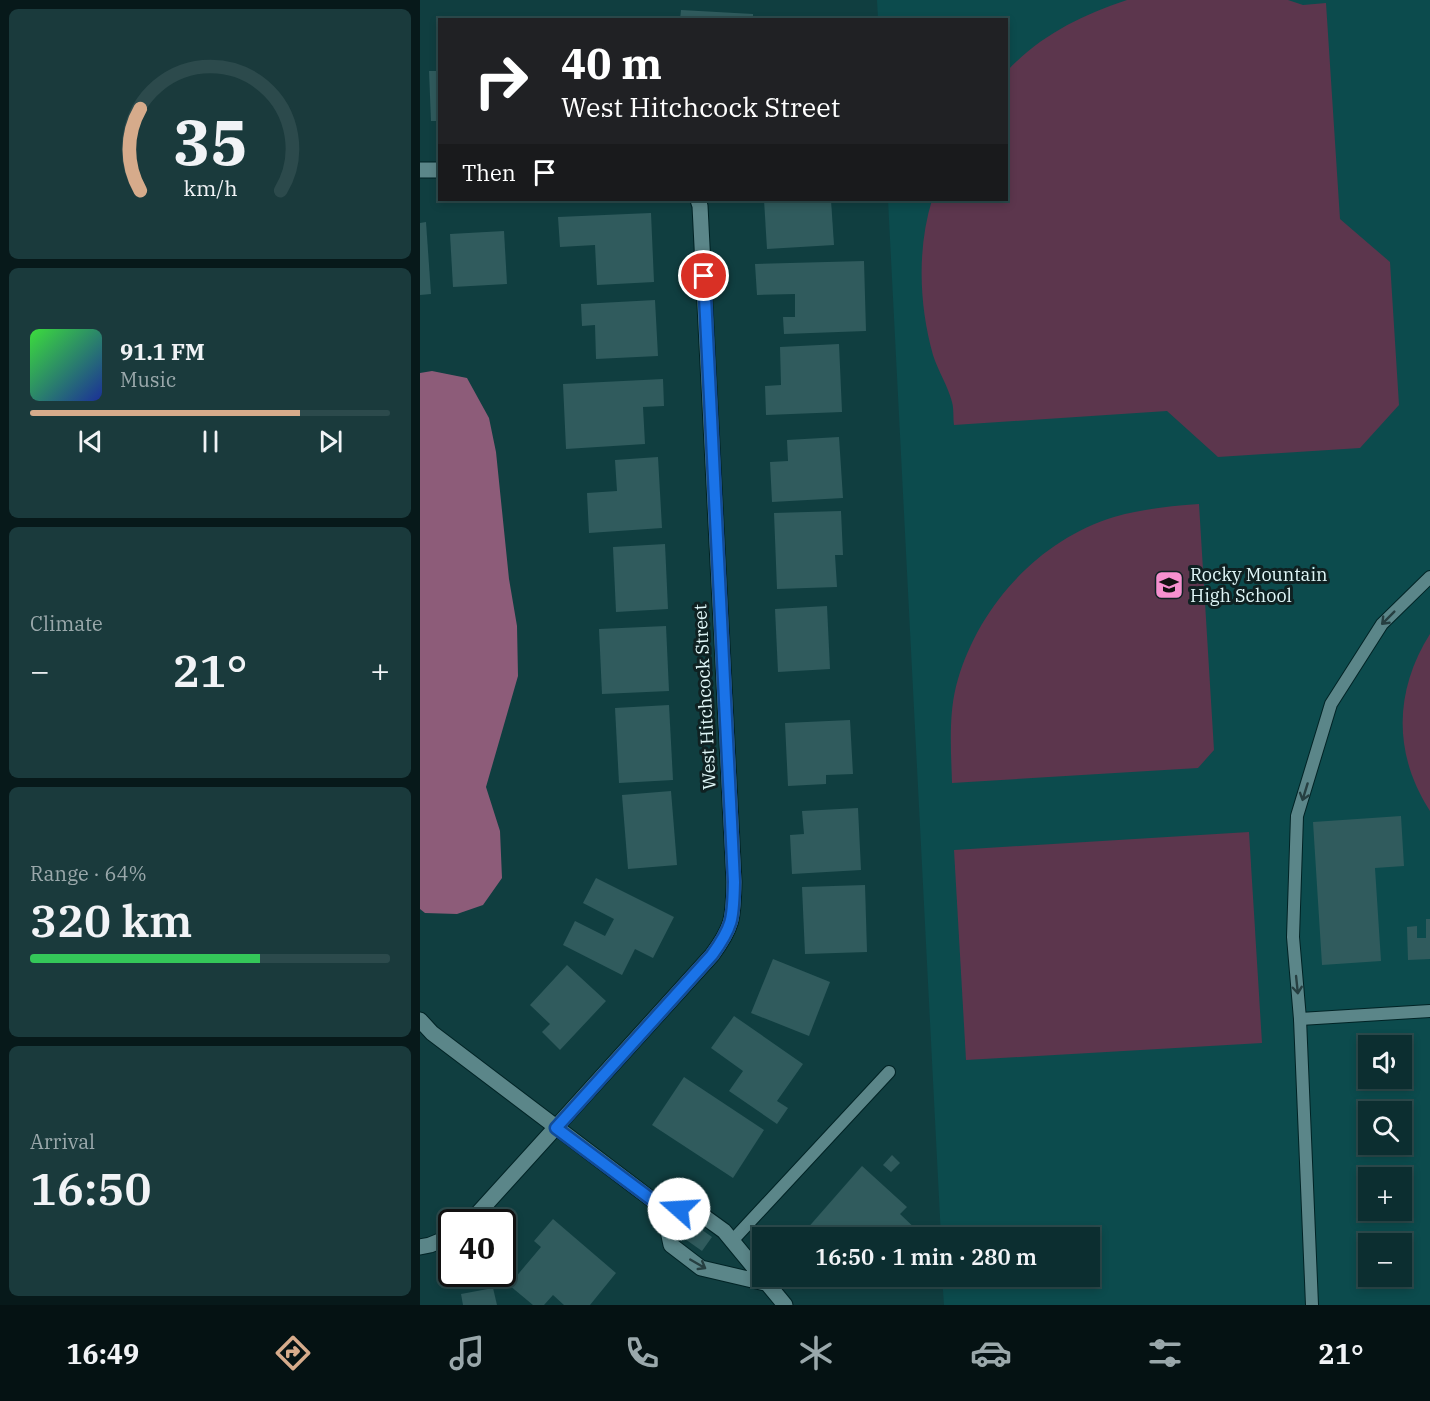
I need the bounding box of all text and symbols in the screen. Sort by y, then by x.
text: 40 m [561,36,662,91]
icon: right [462,42,540,120]
text: West Hitchcock Street [561,89,840,124]
text: 35 [173,101,247,182]
icon: arrive [528,156,561,189]
text: Then [462,158,516,187]
text: km/h [183,174,237,202]
pin [678,250,729,301]
icon: arrive [687,259,720,292]
text: 91.1 FM [120,337,205,366]
text: Music [120,366,176,393]
icon: previous [74,425,107,458]
icon: pause [194,425,227,458]
icon: next [314,425,347,458]
place label: Rocky Mountain High School [1190,563,1328,607]
school or university icon: Rocky Mountain High School [1153,569,1185,601]
street label: West Hitchcock Street [688,603,721,791]
text: Climate [30,610,103,637]
one-way arrow [1381,611,1395,626]
text: 21° [172,641,248,699]
text: − [30,649,50,692]
text: + [370,649,390,692]
one-way arrow [1299,782,1310,801]
text: Range · 64% [30,860,147,887]
text: 320 km [30,891,192,949]
one-way arrow [1292,975,1303,995]
map controls [1358,1035,1412,1287]
button: sound [1358,1035,1412,1089]
button: search [1358,1101,1412,1155]
text: Arrival [30,1128,95,1155]
text: 16:50 [30,1159,151,1217]
button: + [1358,1167,1412,1221]
position arrow [647,1177,711,1241]
speed limit sign: 40 [438,1209,516,1287]
button: − [1358,1233,1412,1287]
text: 16:50 · 1 min · 280 m [815,1242,1037,1271]
one-way arrow [689,1258,706,1270]
icon: directions [272,1332,314,1374]
icon: music [446,1332,488,1374]
icon: phone [621,1332,663,1374]
icon: climate [795,1332,837,1374]
icon: car [970,1332,1012,1374]
icon: filters [1144,1332,1186,1374]
text: 16:49 [66,1336,139,1371]
text: 21° [1319,1336,1364,1371]

